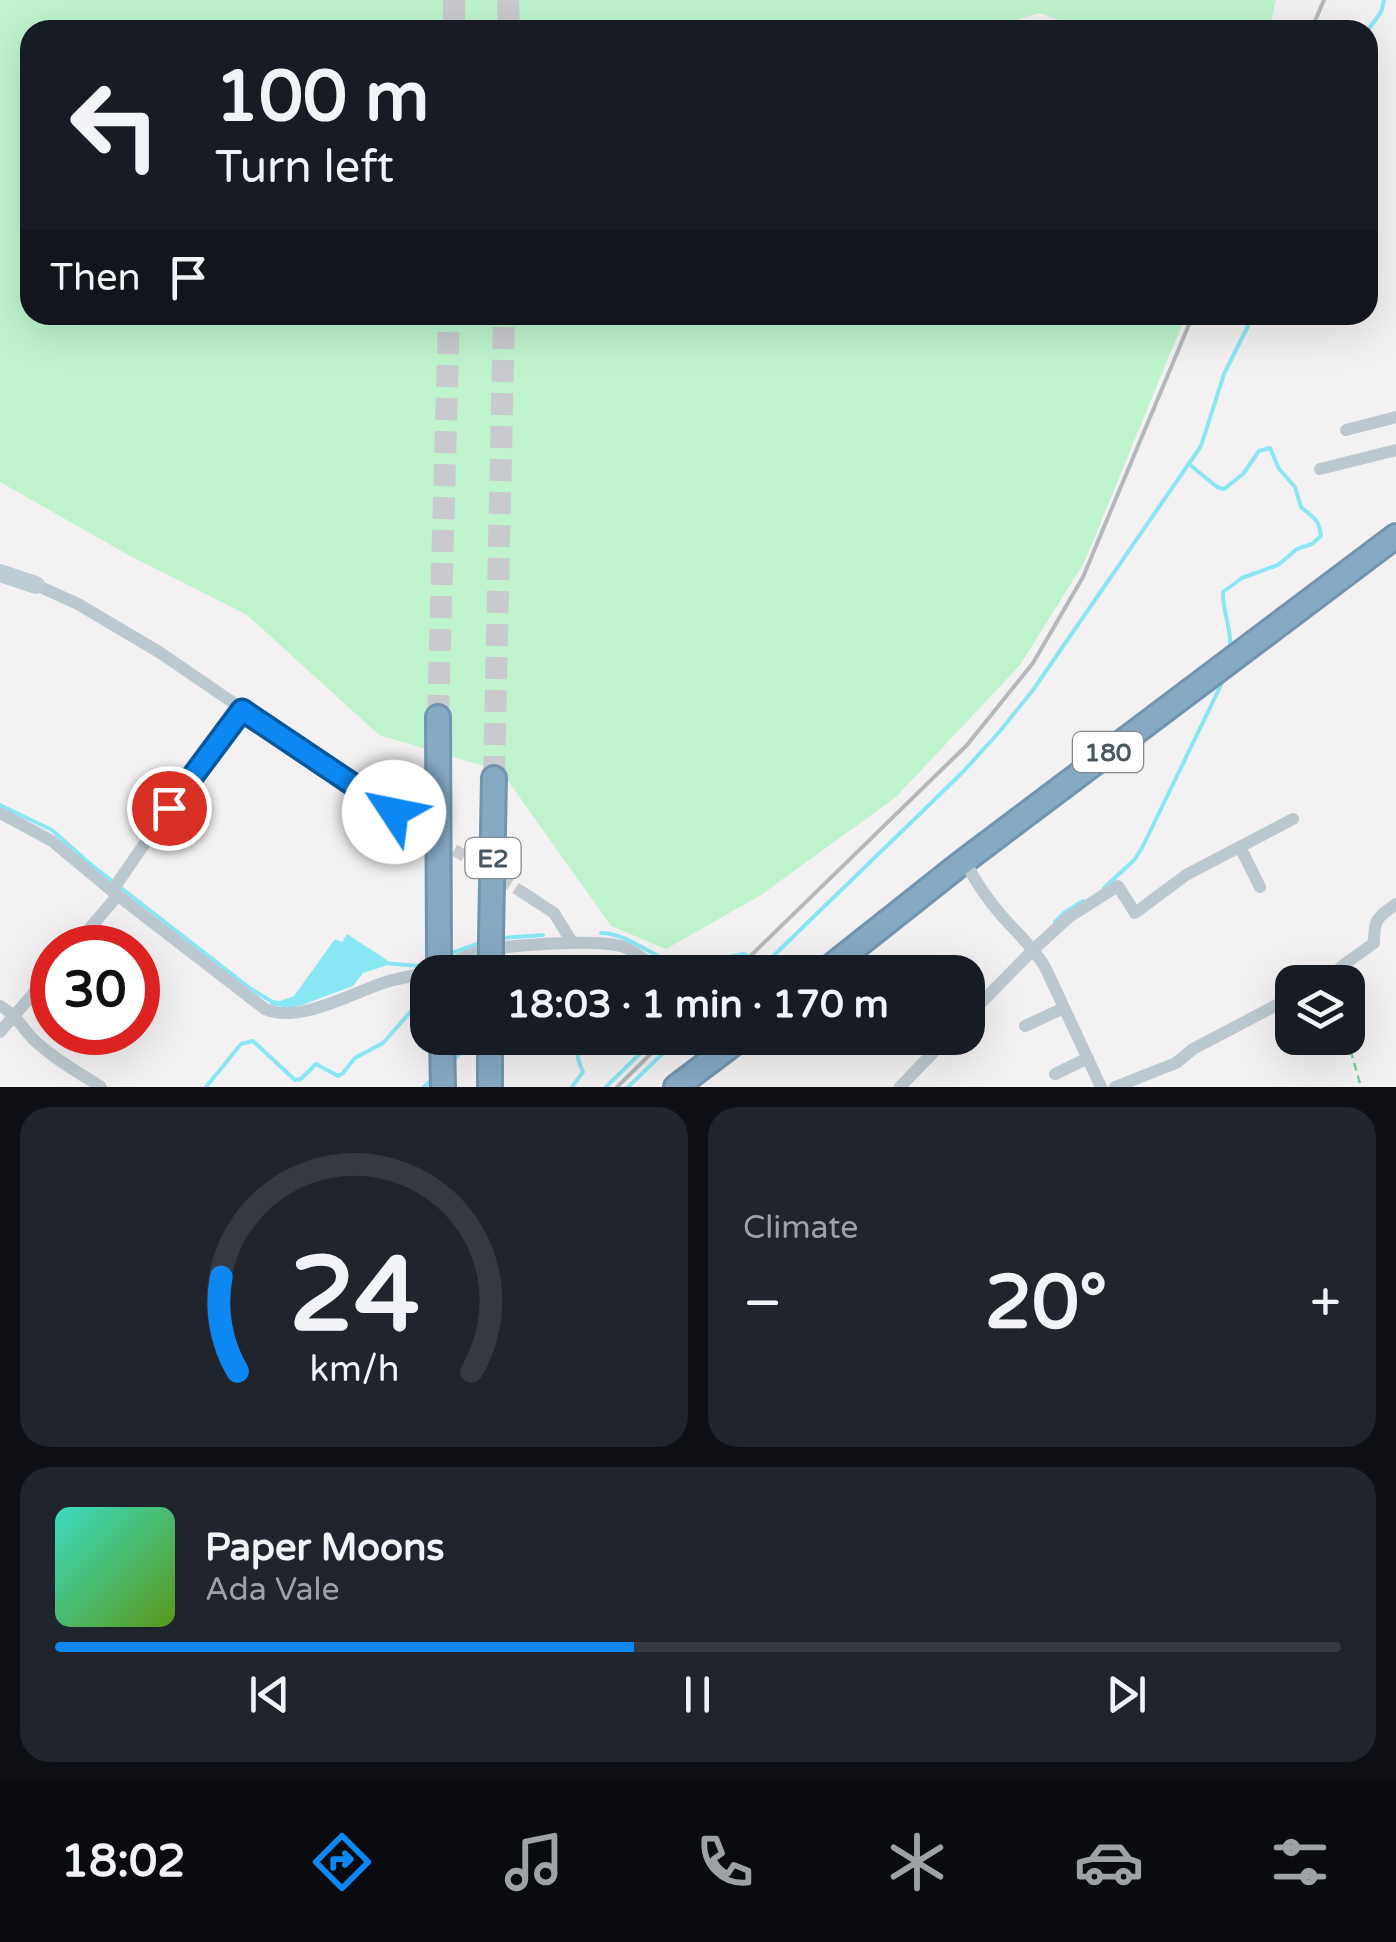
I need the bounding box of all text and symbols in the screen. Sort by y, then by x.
text: 100 m [215,56,429,140]
icon: left [50,60,180,190]
text: Turn left [215,141,394,195]
icon: arrive [161,250,216,305]
text: Then [50,255,141,301]
road number: 180 [1073,732,1143,772]
position arrow [342,760,446,864]
pin [127,766,212,851]
icon: arrive [142,781,197,836]
road number: E2 [466,838,520,878]
speed limit sign: 30 [30,925,160,1055]
map controls [1275,965,1365,1055]
button: layers [1275,965,1365,1055]
text: 18:03 · 1 min · 170 m [506,982,889,1028]
text: Climate [743,1209,858,1247]
text: 24 [289,1234,419,1359]
text: 20° [985,1258,1107,1348]
text: − [743,1271,782,1337]
text: + [1310,1271,1341,1337]
text: km/h [309,1348,399,1391]
text: Paper Moons [205,1525,445,1571]
text: Ada Vale [205,1571,340,1609]
icon: previous [242,1667,297,1722]
icon: pause [670,1667,725,1722]
icon: next [1099,1667,1154,1722]
icon: directions [307,1827,377,1897]
icon: music [499,1827,569,1897]
icon: phone [690,1827,760,1897]
icon: climate [882,1827,952,1897]
icon: car [1074,1827,1144,1897]
icon: filters [1265,1827,1335,1897]
text: 18:02 [61,1835,186,1889]

